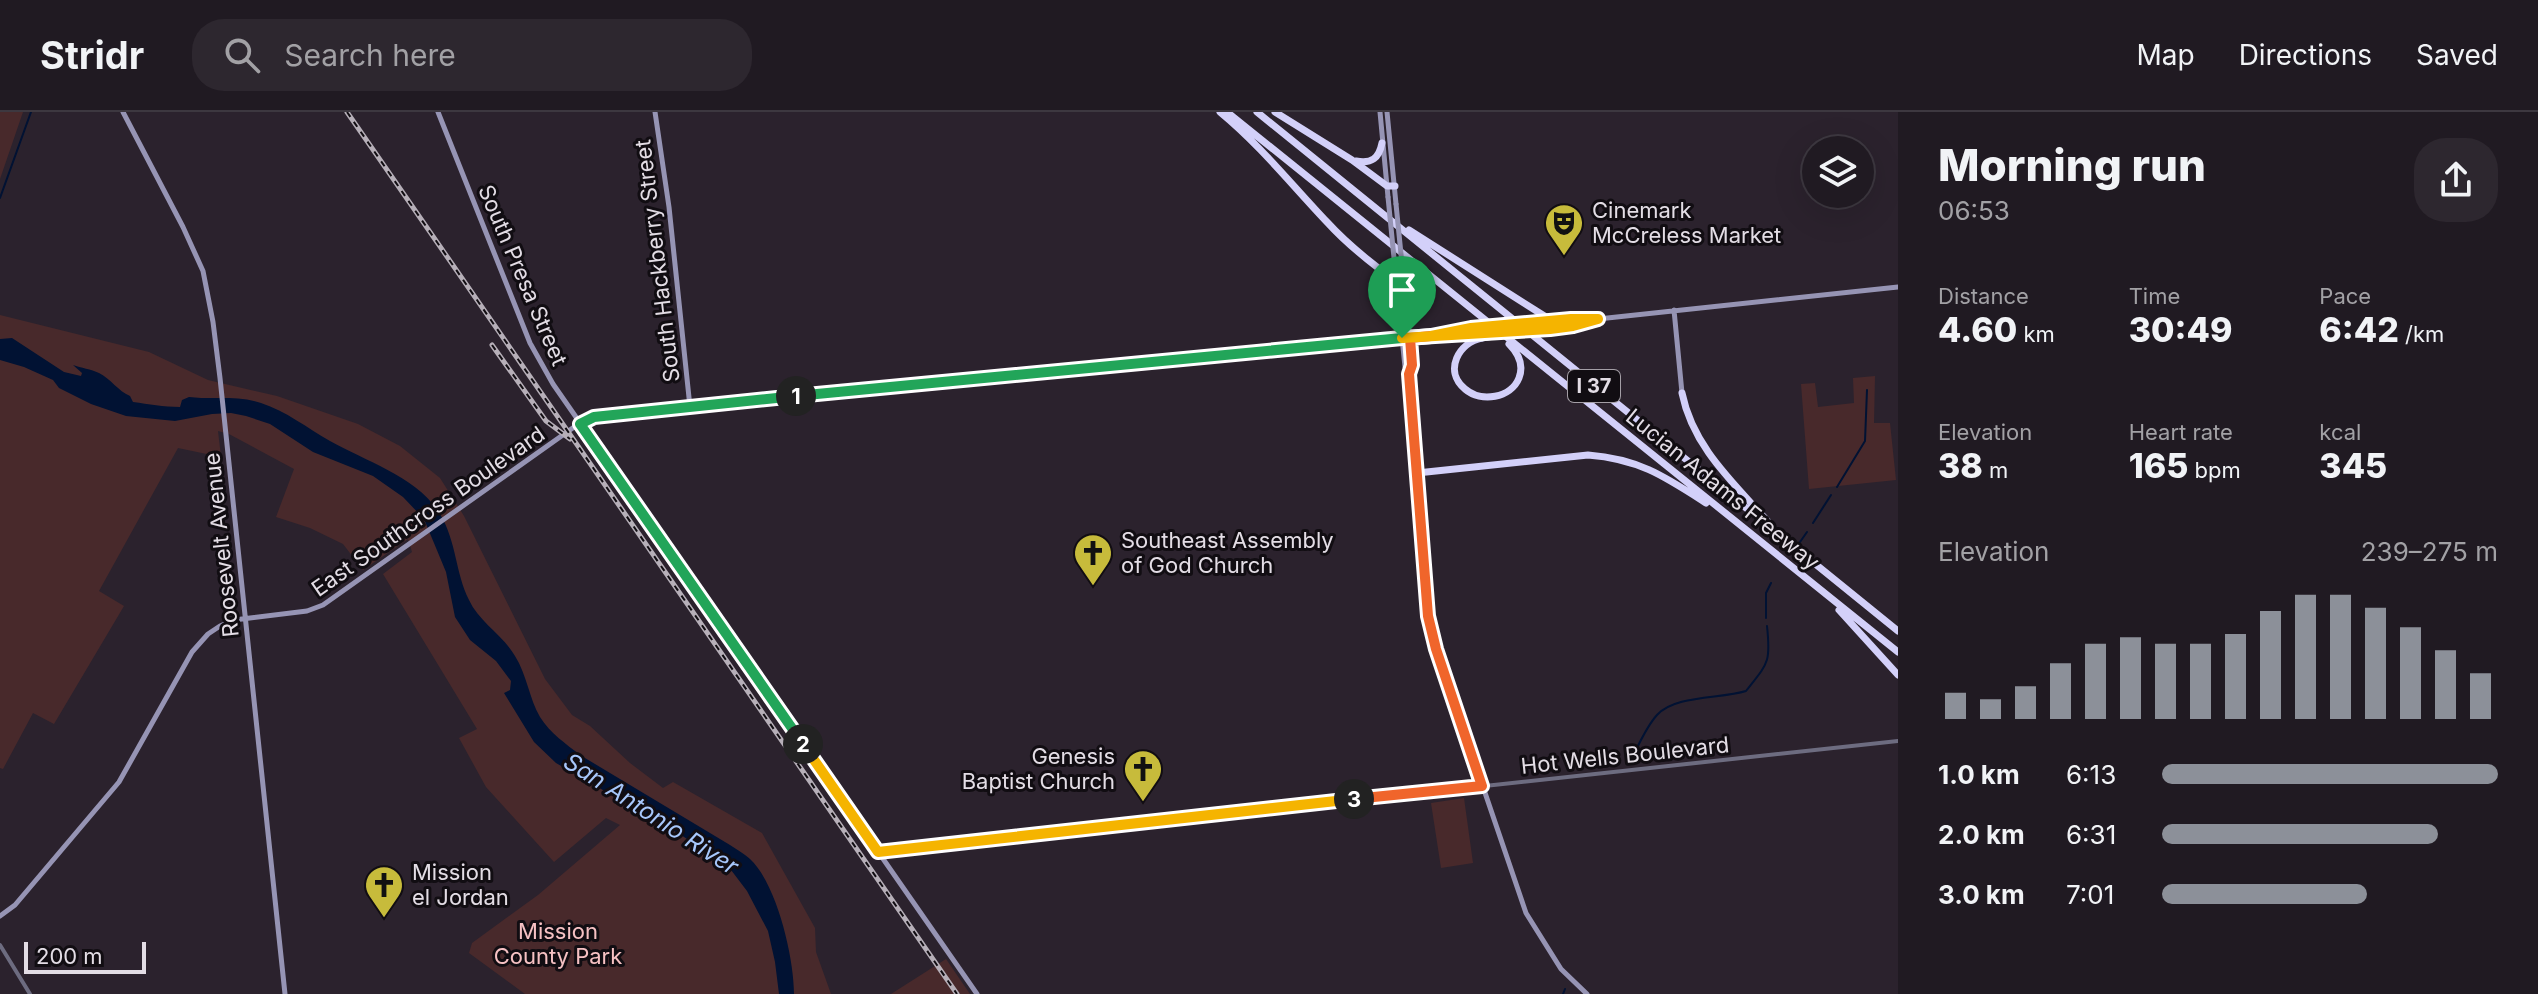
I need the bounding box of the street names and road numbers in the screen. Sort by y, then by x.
street label: South Hackberry Street [629,138,685,384]
street label: South Presa Street [473,181,573,369]
road number: I 37 [1568,370,1620,402]
street label: Lucian Adams Freeway [1621,403,1825,575]
street label: East Southcross Boulevard [306,420,550,602]
street label: Roosevelt Avenue [198,451,244,639]
street label: Hot Wells Boulevard [1520,731,1730,779]

